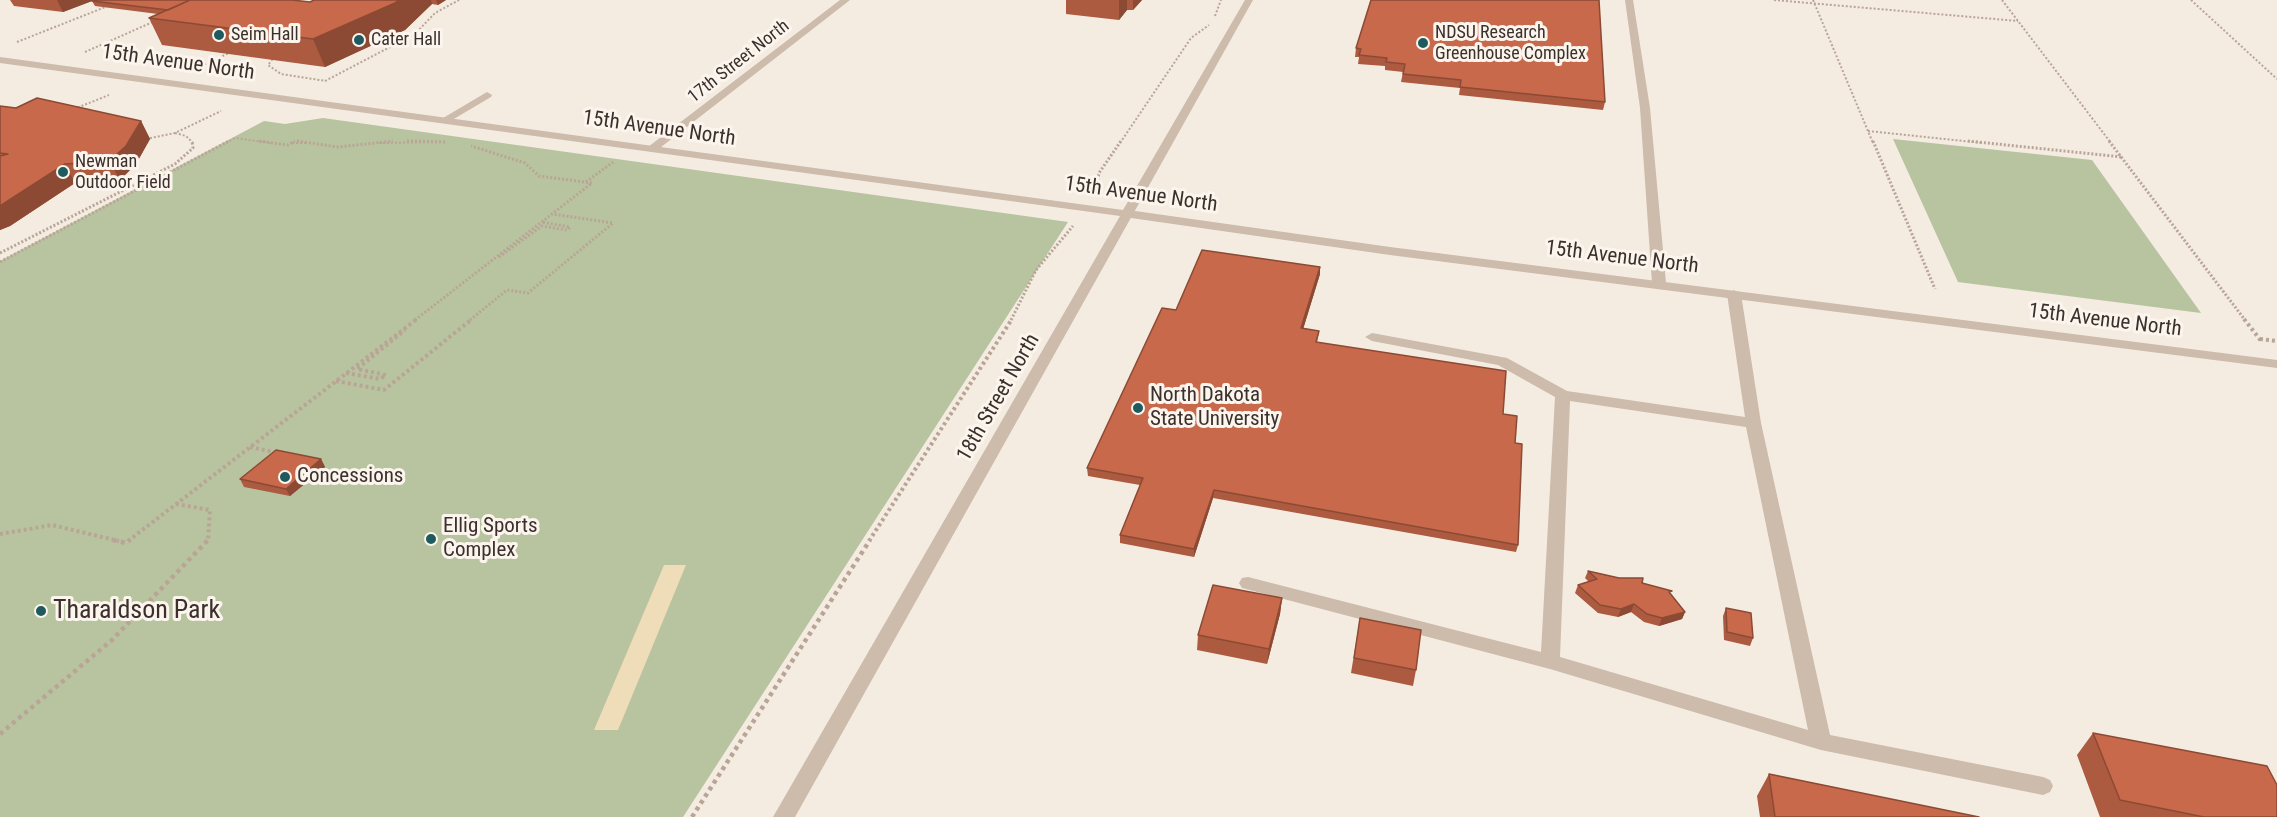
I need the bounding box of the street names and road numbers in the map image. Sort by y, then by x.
street label: 17th Street North [684,16,794,108]
street label: 15th Avenue North [100,40,256,86]
street label: 15th Avenue North [581,106,737,152]
street label: 15th Avenue North [1063,172,1219,218]
street label: 15th Avenue North [1544,236,1700,280]
street label: 15th Avenue North [2027,299,2183,343]
street label: 18th Street North [952,330,1046,466]

